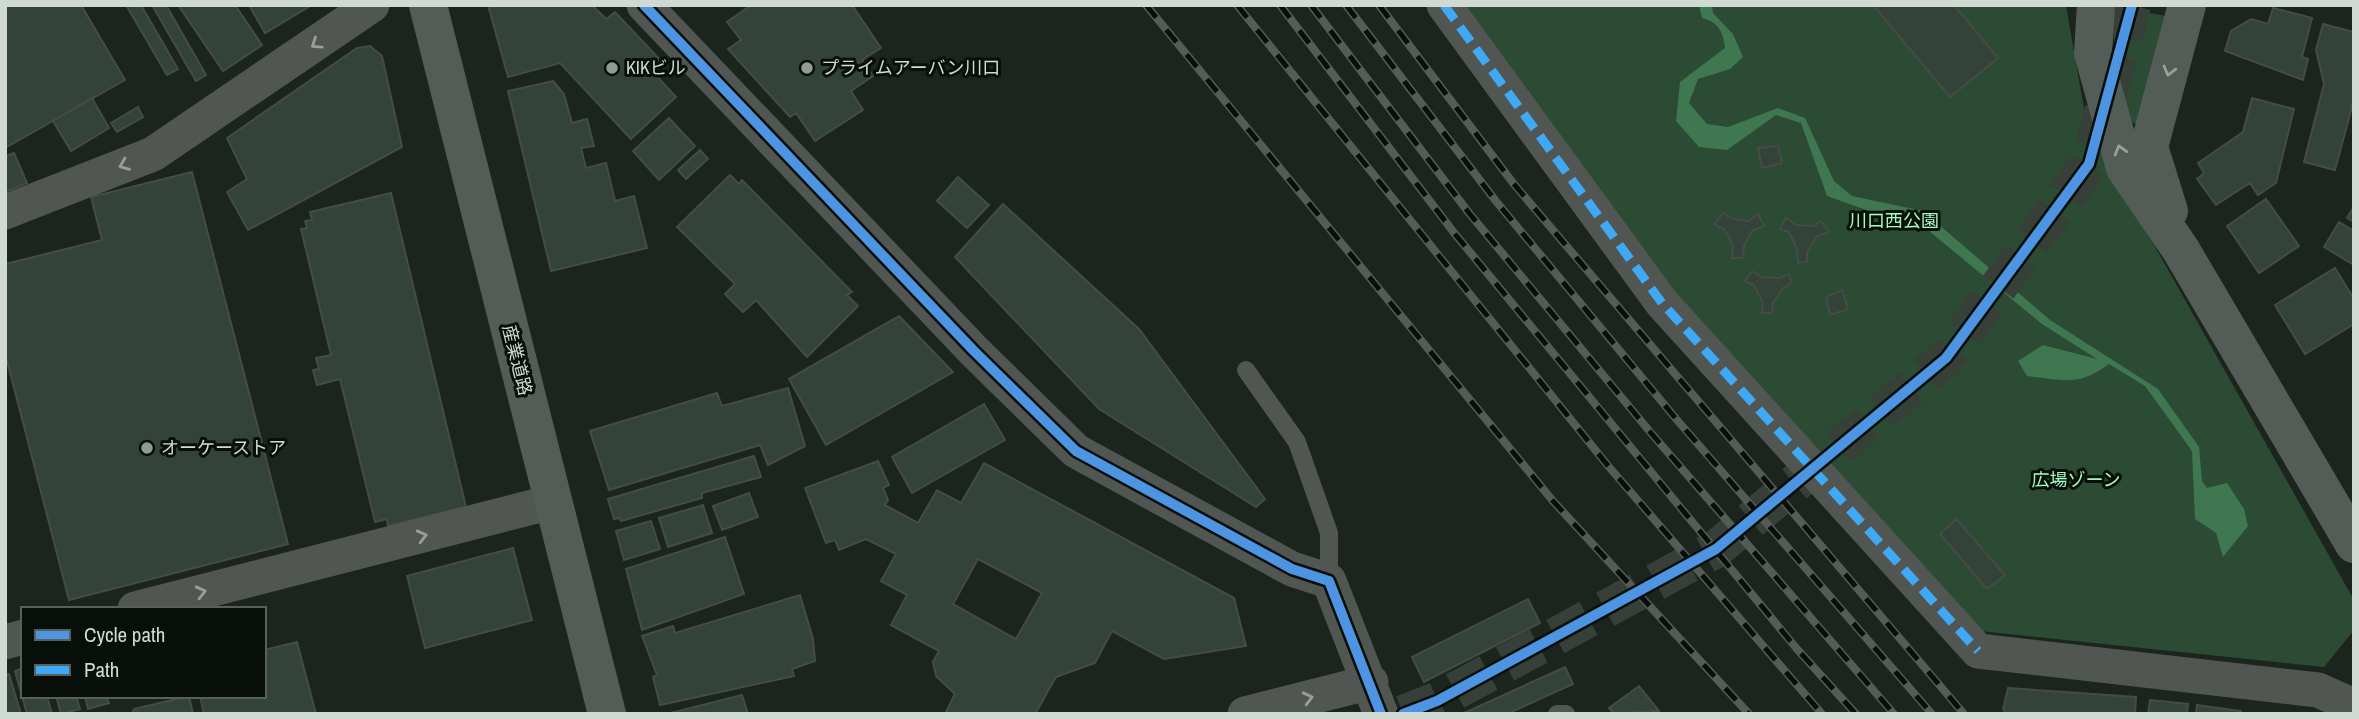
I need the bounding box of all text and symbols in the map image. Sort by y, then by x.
one-way arrow [311,35,324,48]
place label: KIKビル [626,55,686,80]
place label: プライムアーバン川口 [821,55,1000,80]
marker: KIKビル [604,60,620,76]
marker: プライムアーバン川口 [799,60,815,76]
one-way arrow [2163,65,2177,77]
one-way arrow [2114,145,2129,157]
one-way arrow [119,157,131,171]
park label: 川口西公園 [1849,208,1939,233]
street label: 産業道路 [497,322,538,398]
place label: オーケーストア [161,435,286,460]
marker: オーケーストア [139,440,155,456]
park label: 広場ゾーン [2031,467,2121,492]
one-way arrow [416,530,428,544]
one-way arrow [195,586,207,600]
legend [21,607,266,698]
text: Cycle path [84,620,165,649]
text: Path [84,655,119,684]
one-way arrow [1302,692,1314,706]

